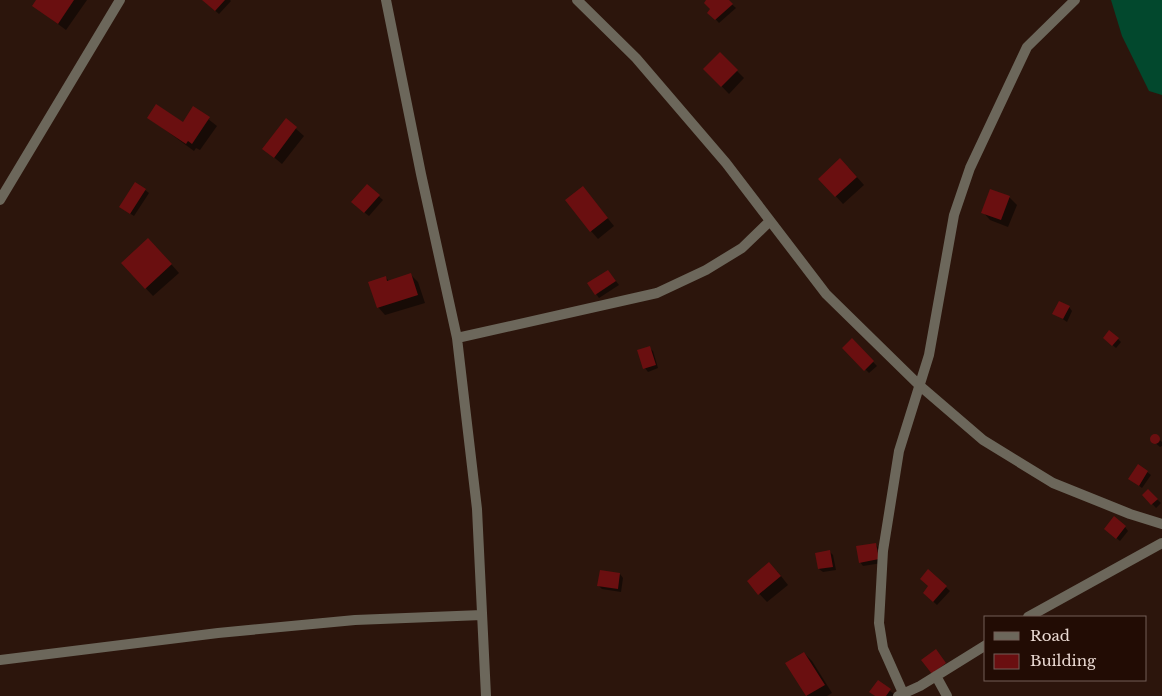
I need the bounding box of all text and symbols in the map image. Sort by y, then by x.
legend [984,616,1147,681]
text: Road [1030,626,1070,645]
text: Building [1030,651,1097,670]

